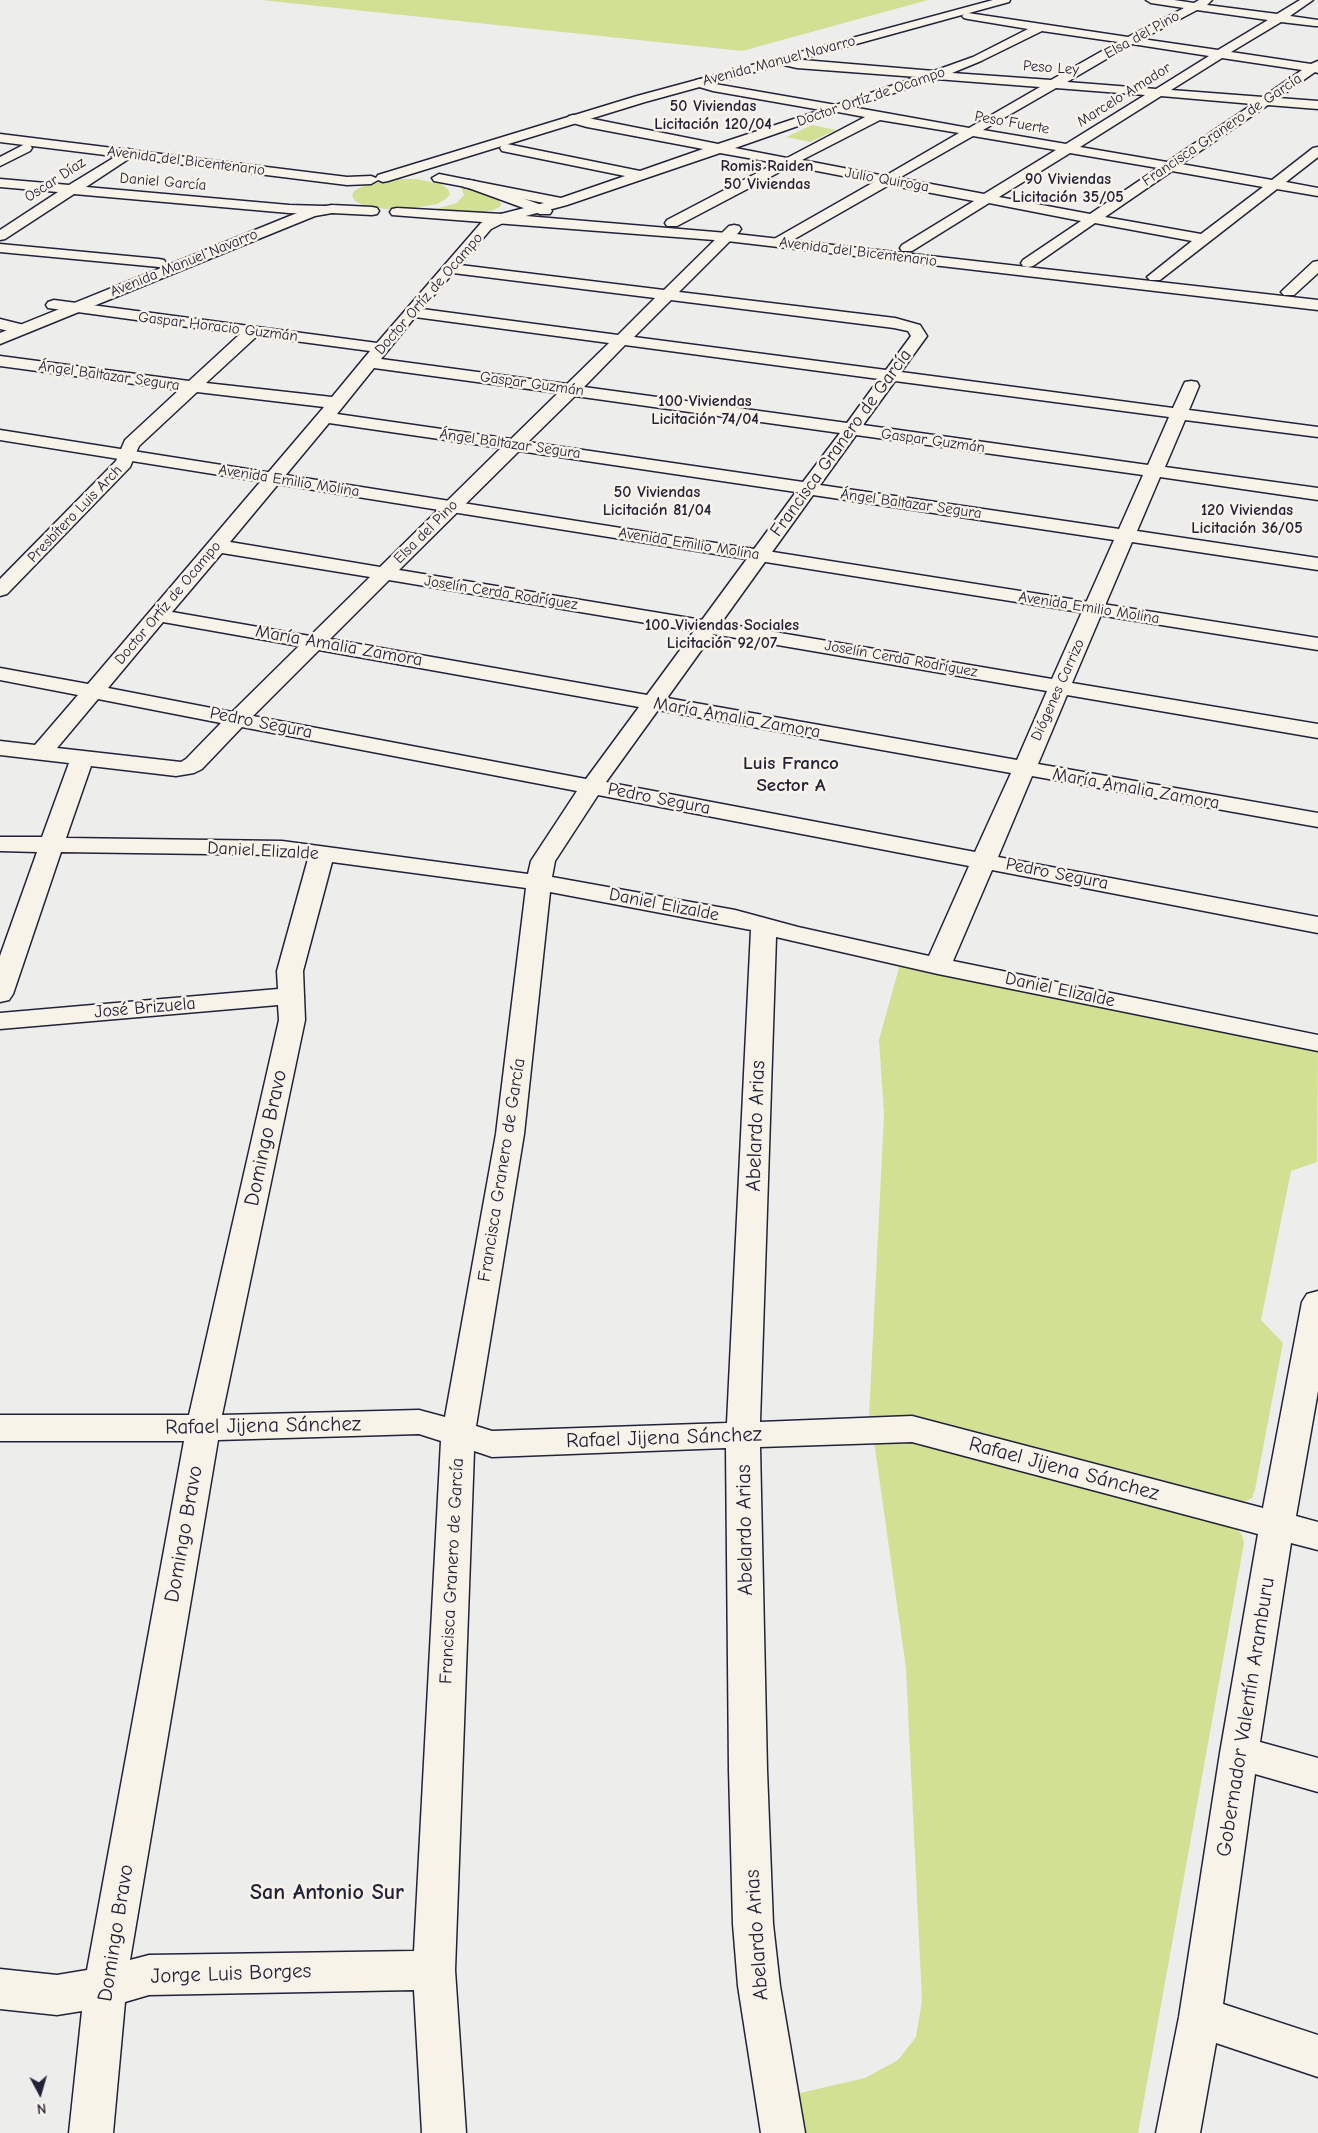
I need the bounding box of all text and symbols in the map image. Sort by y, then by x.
street label: Elsa del Pino [1101,7,1183,63]
street label: Avenida Manuel Navarro [701,32,857,90]
street label: Peso Ley [1022,57,1080,79]
street label: Marcelo Amador [1074,59,1174,131]
street label: Doctor Ortíz de Ocampo [795,63,947,131]
street label: Francisca Granero de García [1139,70,1305,190]
district label: 50 Viviendas Licitación 120/04 [654,96,772,134]
street label: Peso Fuerte [973,108,1051,138]
street label: Avenida del Bicentenario [106,142,266,180]
street label: Oscar Díaz [21,154,89,206]
district label: Romis Raiden 50 Viviendas [721,156,813,194]
street label: Julio Quiroga [843,164,931,196]
street label: Daniel García [119,169,207,195]
district label: 90 Viviendas Licitación 35/05 [1012,169,1124,207]
street label: Avenida Manuel Navarro [108,225,260,301]
street label: Doctor Ortíz de Ocampo [371,229,487,359]
street label: Avenida del Bicentenario [778,233,938,271]
street label: Gaspar Horacio Guzmán [137,308,299,346]
street label: Francisca Granero de García [766,345,916,541]
street label: Ángel Baltazar Segura [37,357,181,395]
street label: Gaspar Guzmán [479,368,585,400]
district label: 100 Viviendas Licitación 74/04 [651,391,759,429]
street label: Ángel Baltazar Segura [438,425,582,463]
street label: Gaspar Guzmán [880,425,986,457]
street label: Avenida Emilio Molina [217,461,361,501]
street label: Presbítero Luis Arch [24,462,126,566]
district label: 50 Viviendas Licitación 81/04 [603,482,711,520]
street label: Ángel Baltazar Segura [839,485,983,523]
street label: Elsa del Pino [390,496,462,568]
district label: 120 Viviendas Licitación 36/05 [1191,500,1303,538]
street label: Avenida Emilio Molina [617,524,761,564]
street label: Doctor Ortíz de Ocampo [111,538,225,668]
street label: Joselín Cerda Rodríguez [423,572,579,614]
street label: Avenida Emilio Molina [1017,588,1161,628]
district label: 100 Viviendas Sociales Licitación 92/07 [645,615,799,653]
street label: María Amalia Zamora [254,621,424,671]
street label: Diógenes Carrizo [1027,636,1089,744]
street label: Joselín Cerda Rodríguez [823,637,979,681]
street label: María Amalia Zamora [652,693,822,743]
street label: Pedro Segura [208,702,314,744]
district label: Luis Franco Sector A [743,753,839,797]
street label: María Amalia Zamora [1051,764,1221,814]
street label: Pedro Segura [606,778,712,820]
street label: Daniel Elizalde [207,837,319,865]
street label: Pedro Segura [1004,853,1110,895]
street label: Daniel Elizalde [607,884,721,926]
street label: Daniel Elizalde [1003,968,1117,1012]
street label: José Brizuela [93,993,197,1023]
street label: Francisca Granero de García [474,1057,530,1283]
street label: Abelardo Arias [741,1060,771,1192]
street label: Domingo Bravo [239,1068,293,1208]
street label: Rafael Jijena Sánchez [165,1412,361,1440]
street label: Rafael Jijena Sánchez [566,1422,762,1454]
street label: Rafael Jijena Sánchez [966,1431,1162,1507]
street label: Francisca Granero de García [435,1457,469,1685]
street label: Domingo Bravo [160,1464,208,1604]
street label: Abelardo Arias [731,1464,759,1596]
street label: Gobernador Valentín Aramburu [1211,1575,1281,1859]
street label: Domingo Bravo [93,1863,139,2003]
street label: Abelardo Arias [740,1869,774,2001]
district label: San Antonio Sur [250,1880,404,1906]
street label: Jorge Luis Borges [150,1959,312,1989]
north arrow [15,2068,65,2118]
text: N [36,2099,47,2117]

